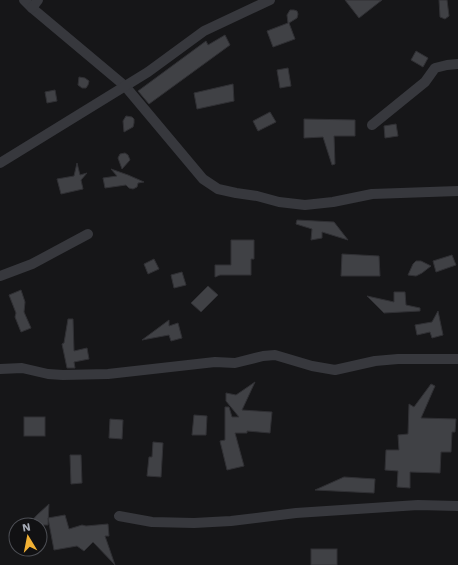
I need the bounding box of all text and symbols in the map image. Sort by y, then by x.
north arrow [8,517,48,557]
text: N [21,521,31,535]

